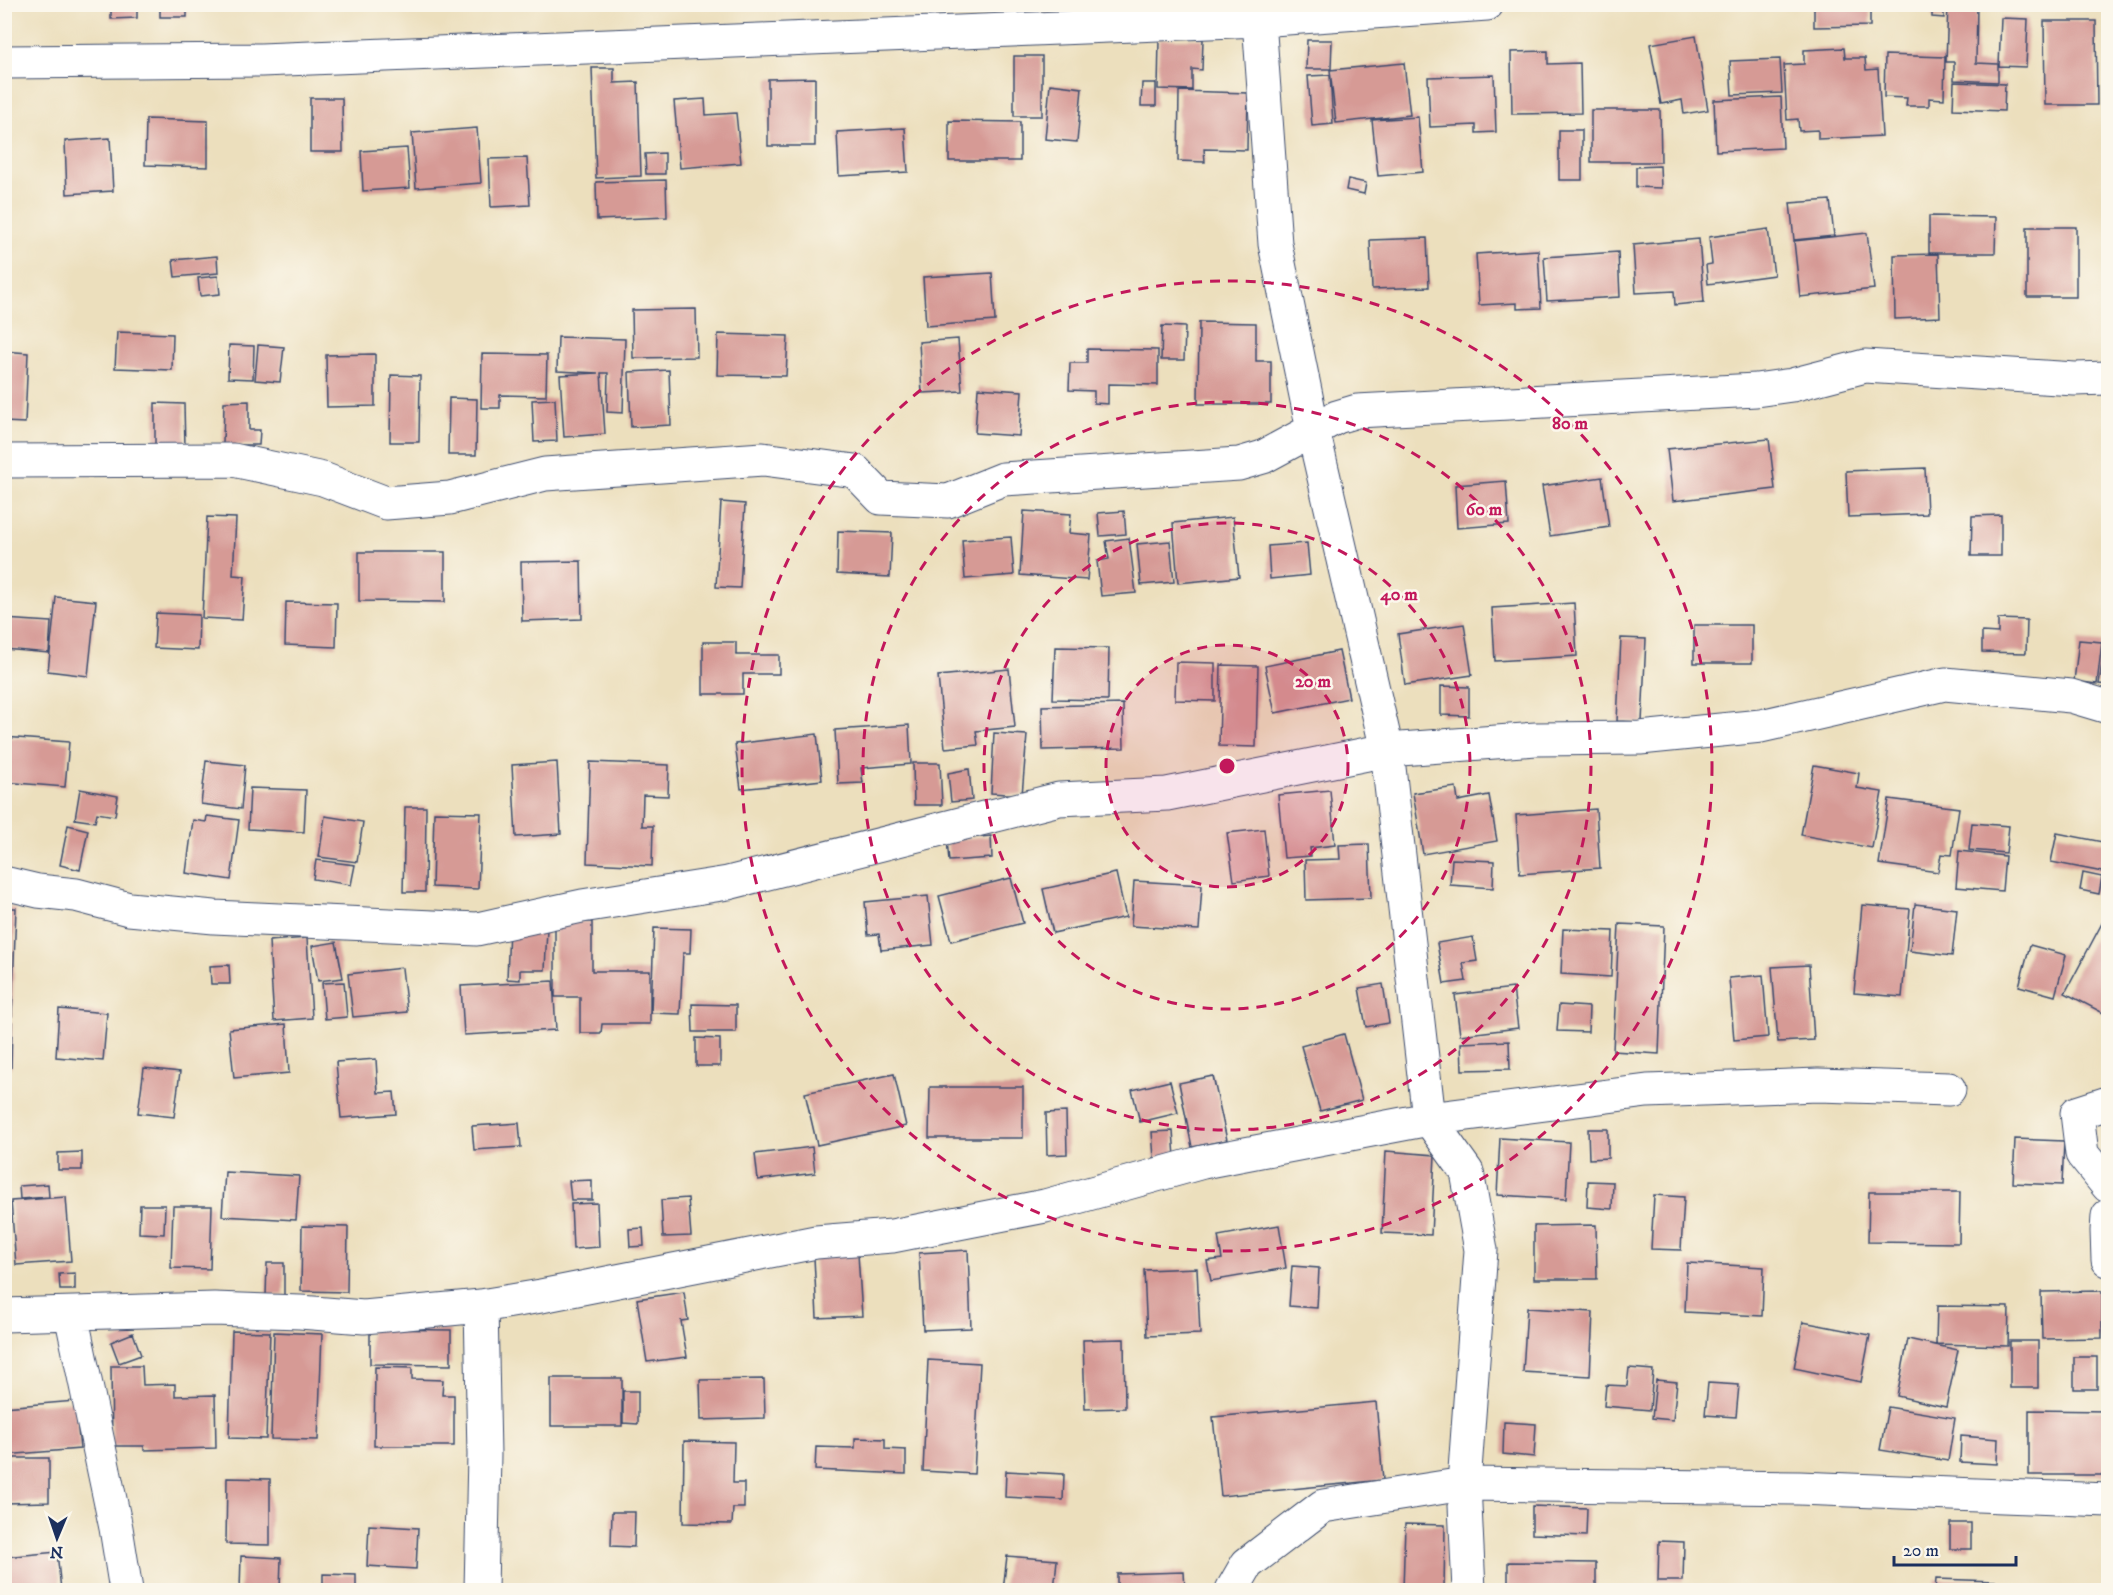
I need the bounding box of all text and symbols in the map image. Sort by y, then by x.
text: 80 m [1552,413,1589,435]
text: 60 m [1466,499,1503,521]
text: 40 m [1379,584,1418,606]
text: 20 m [1295,671,1331,693]
centre of rings [1217,756,1237,776]
north arrow [27,1508,87,1568]
scale bar [1894,1529,2016,1567]
text: 20 m [1903,1540,1939,1562]
text: N [50,1542,63,1562]

